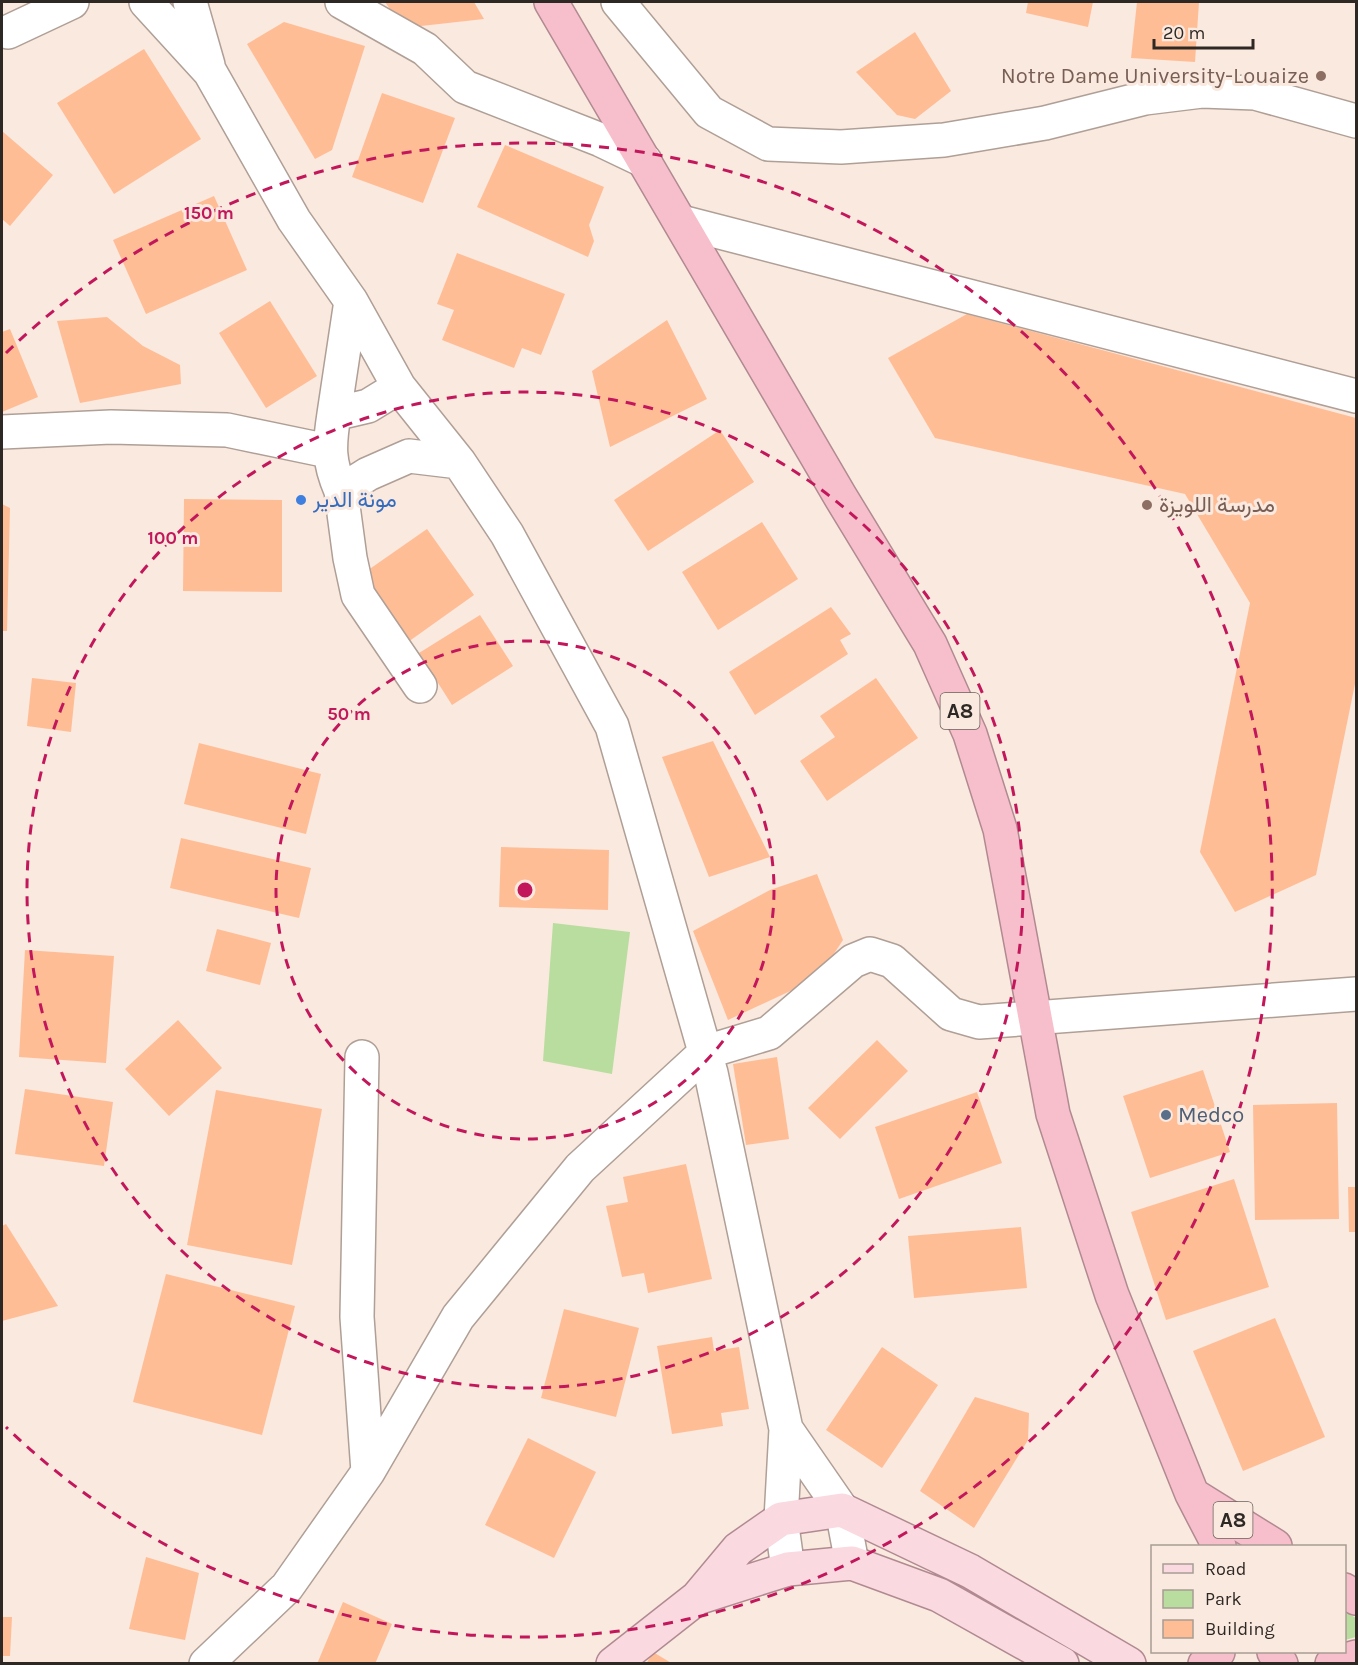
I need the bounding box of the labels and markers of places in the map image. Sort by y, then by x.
place label: Notre Dame University-Louaize [1001,63,1309,89]
marker: Notre Dame University-Louaize [1314,69,1328,83]
place label: مونة الدير [312,487,397,513]
place label: مدرسة اللويزة [1159,492,1275,518]
marker: مونة الدير [294,493,308,507]
marker: مدرسة اللويزة [1140,498,1154,512]
centre of rings [515,880,535,900]
place label: Medco [1178,1102,1244,1128]
marker: Medco [1159,1108,1173,1122]

